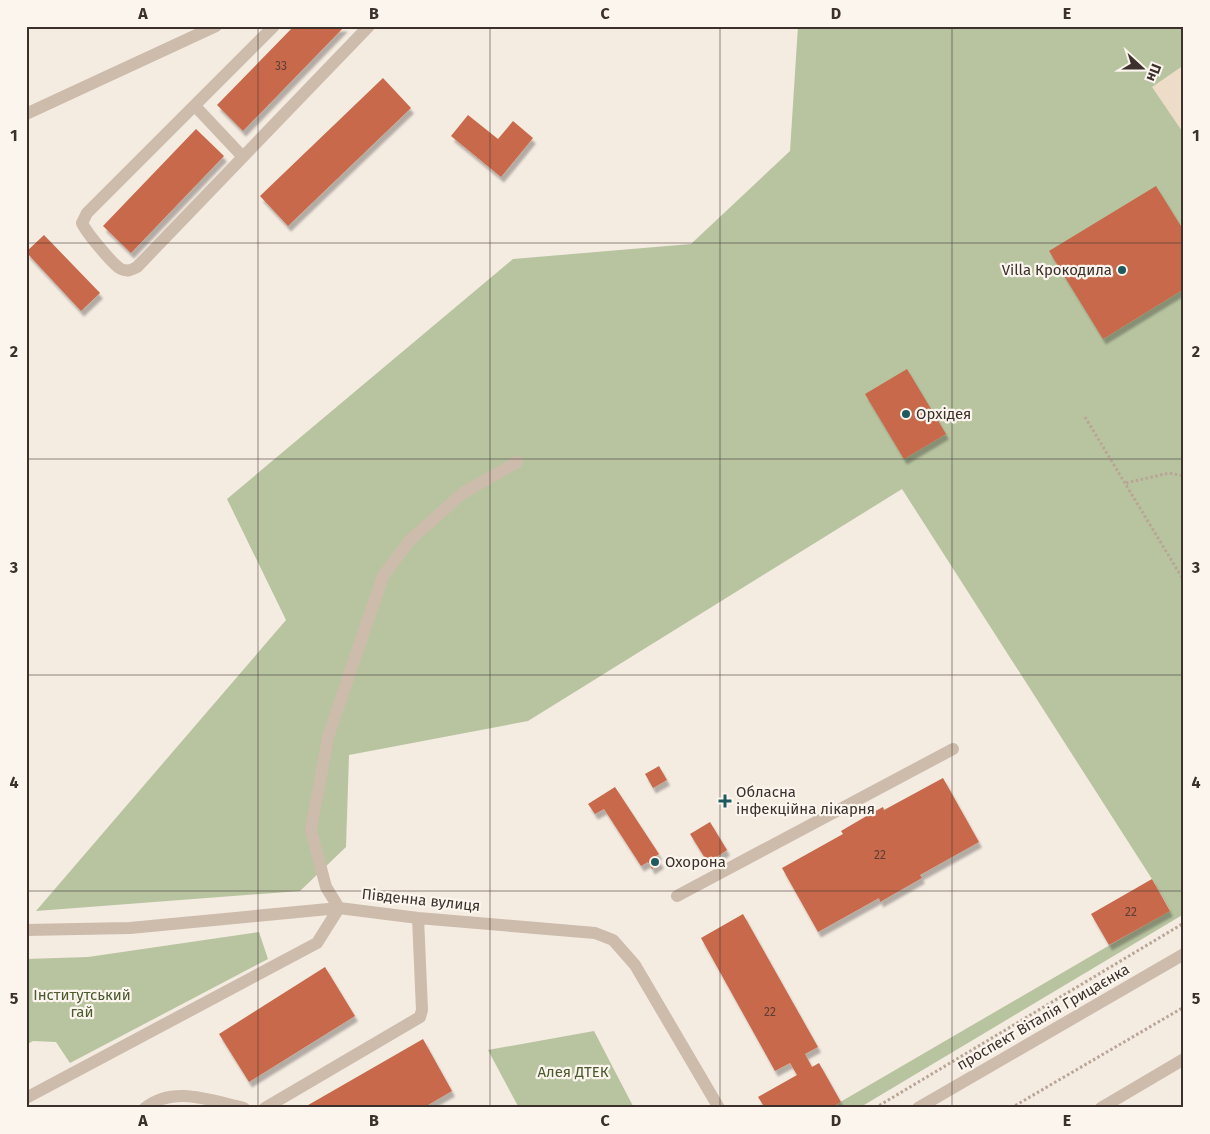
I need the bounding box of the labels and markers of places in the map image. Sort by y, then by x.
place label: Villa Крокодила [1002,261,1112,279]
marker: Villa Крокодила [1116,264,1128,276]
place label: Орхідея [916,405,971,423]
marker: Орхідея [900,408,912,420]
place label: Обласна інфекційна лікарня [736,783,875,818]
marker: Обласна інфекційна лікарня [718,794,732,808]
place label: Охорона [665,853,726,871]
marker: Охорона [649,856,661,868]

